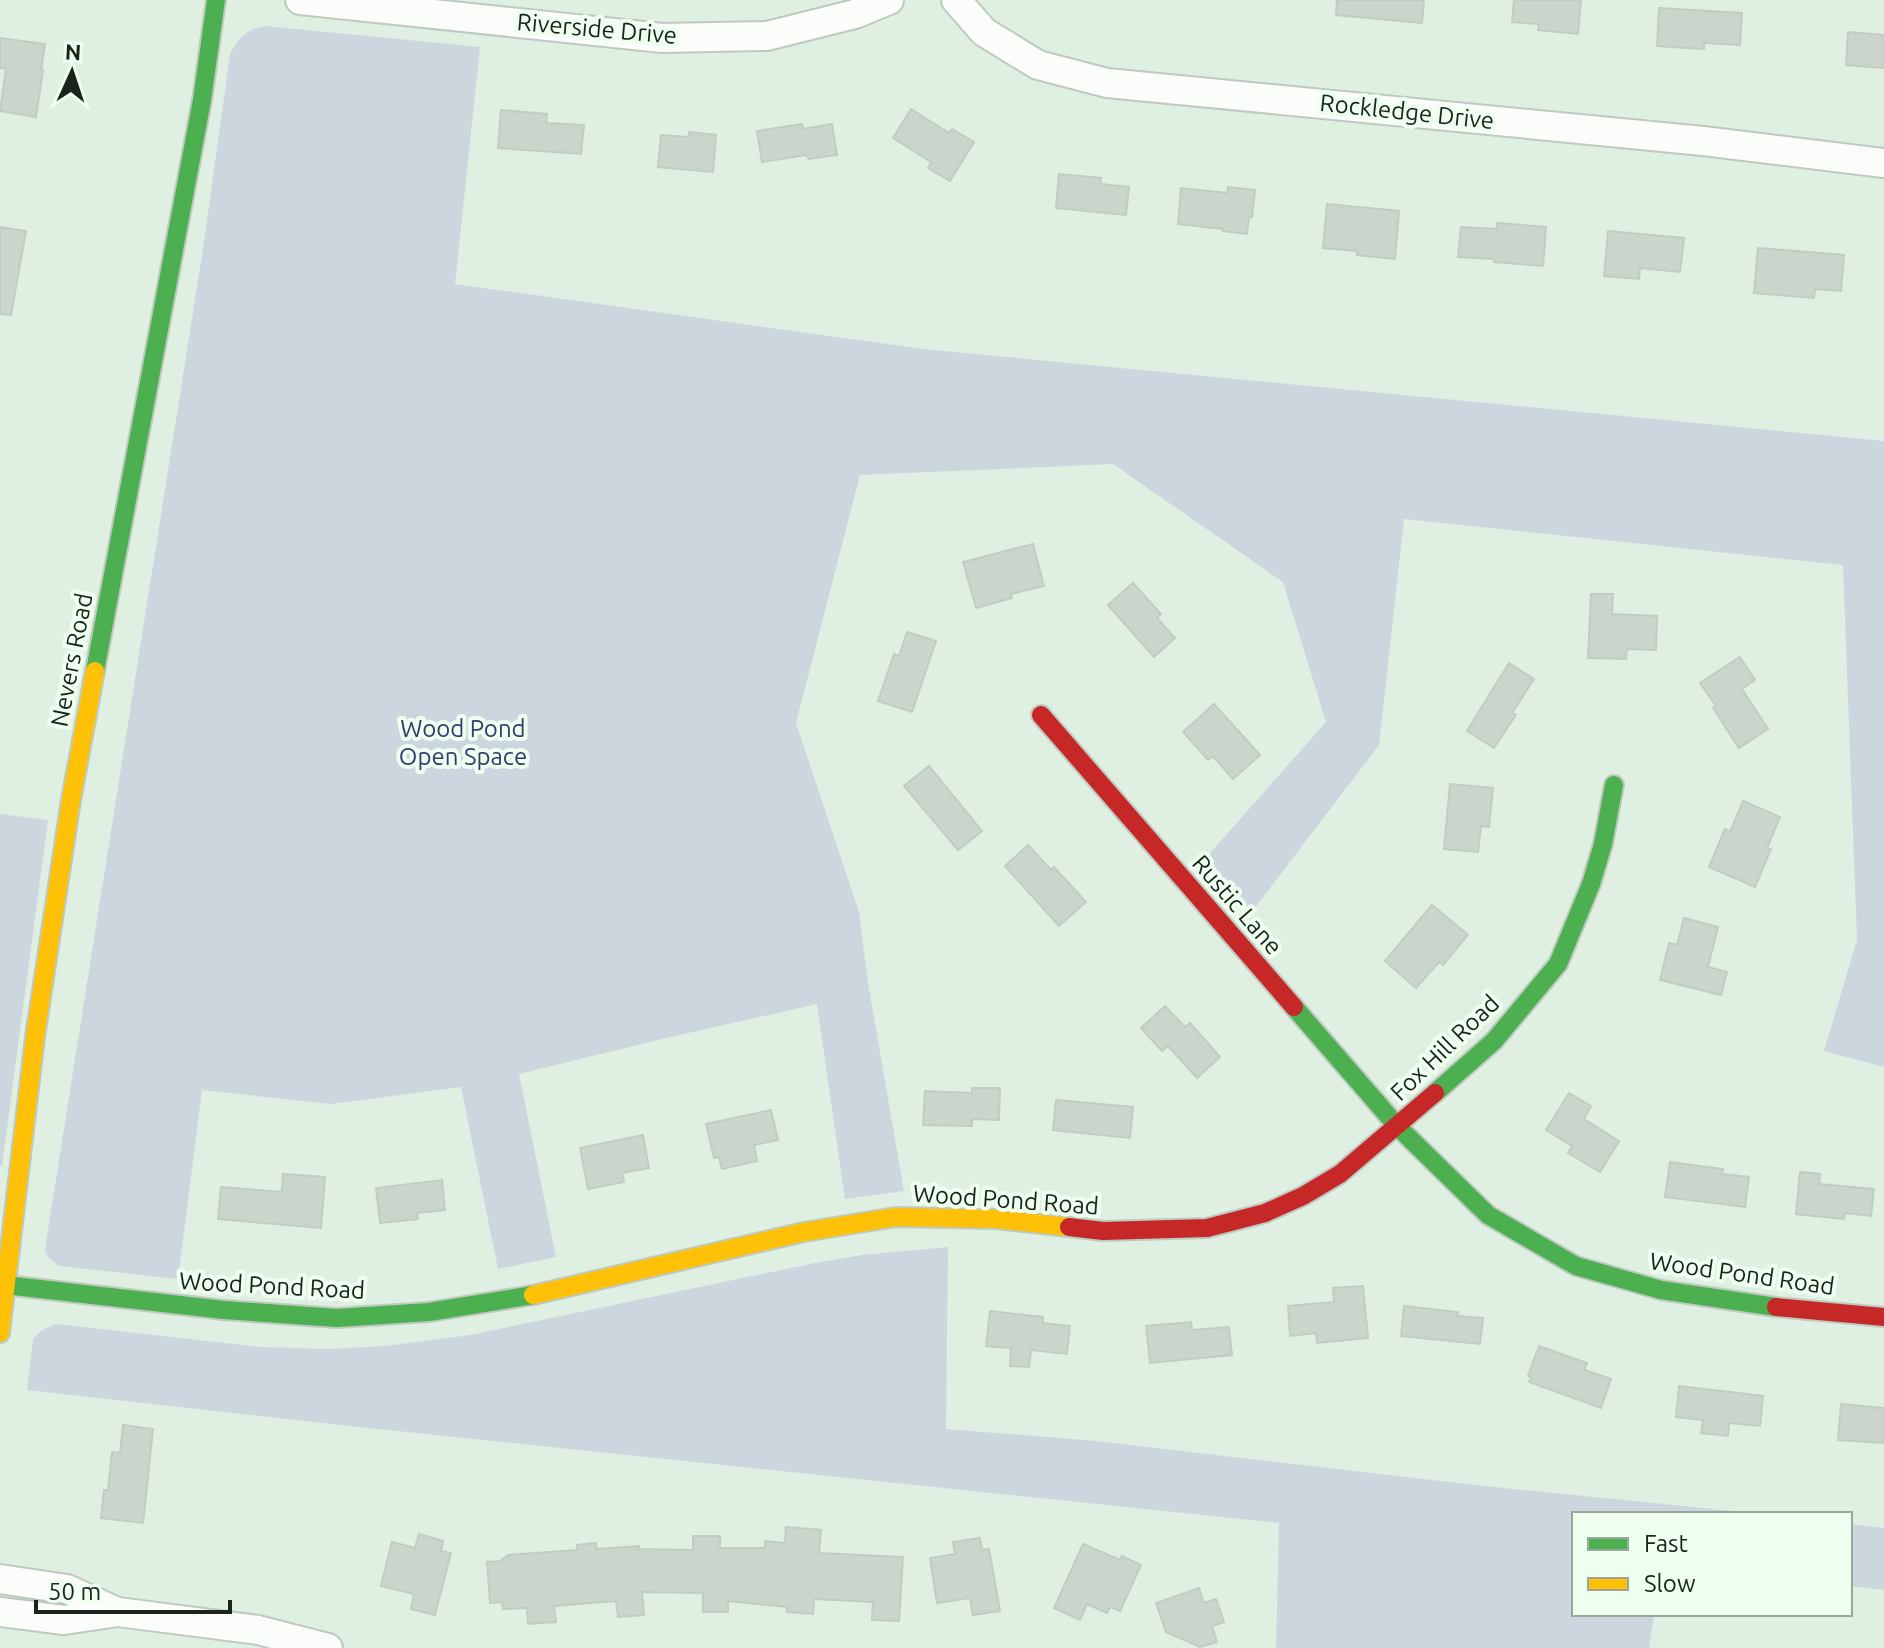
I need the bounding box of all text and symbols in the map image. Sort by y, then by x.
street label: Riverside Drive [516,8,678,49]
north arrow [32,32,112,112]
text: N [64,39,82,64]
street label: Rockledge Drive [1319,89,1496,134]
street label: Nevers Road [45,591,98,729]
park label: Wood Pond Open Space [399,715,527,770]
street label: Rustic Lane [1187,850,1288,960]
street label: Fox Hill Road [1385,989,1504,1106]
street label: Wood Pond Road [912,1180,1100,1219]
street label: Wood Pond Road [1648,1247,1836,1300]
street label: Wood Pond Road [178,1267,366,1304]
legend [1572,1512,1852,1616]
text: Fast [1644,1530,1688,1557]
scale bar [36,1564,230,1614]
text: Slow [1644,1570,1696,1597]
text: 50 m [48,1578,101,1605]

